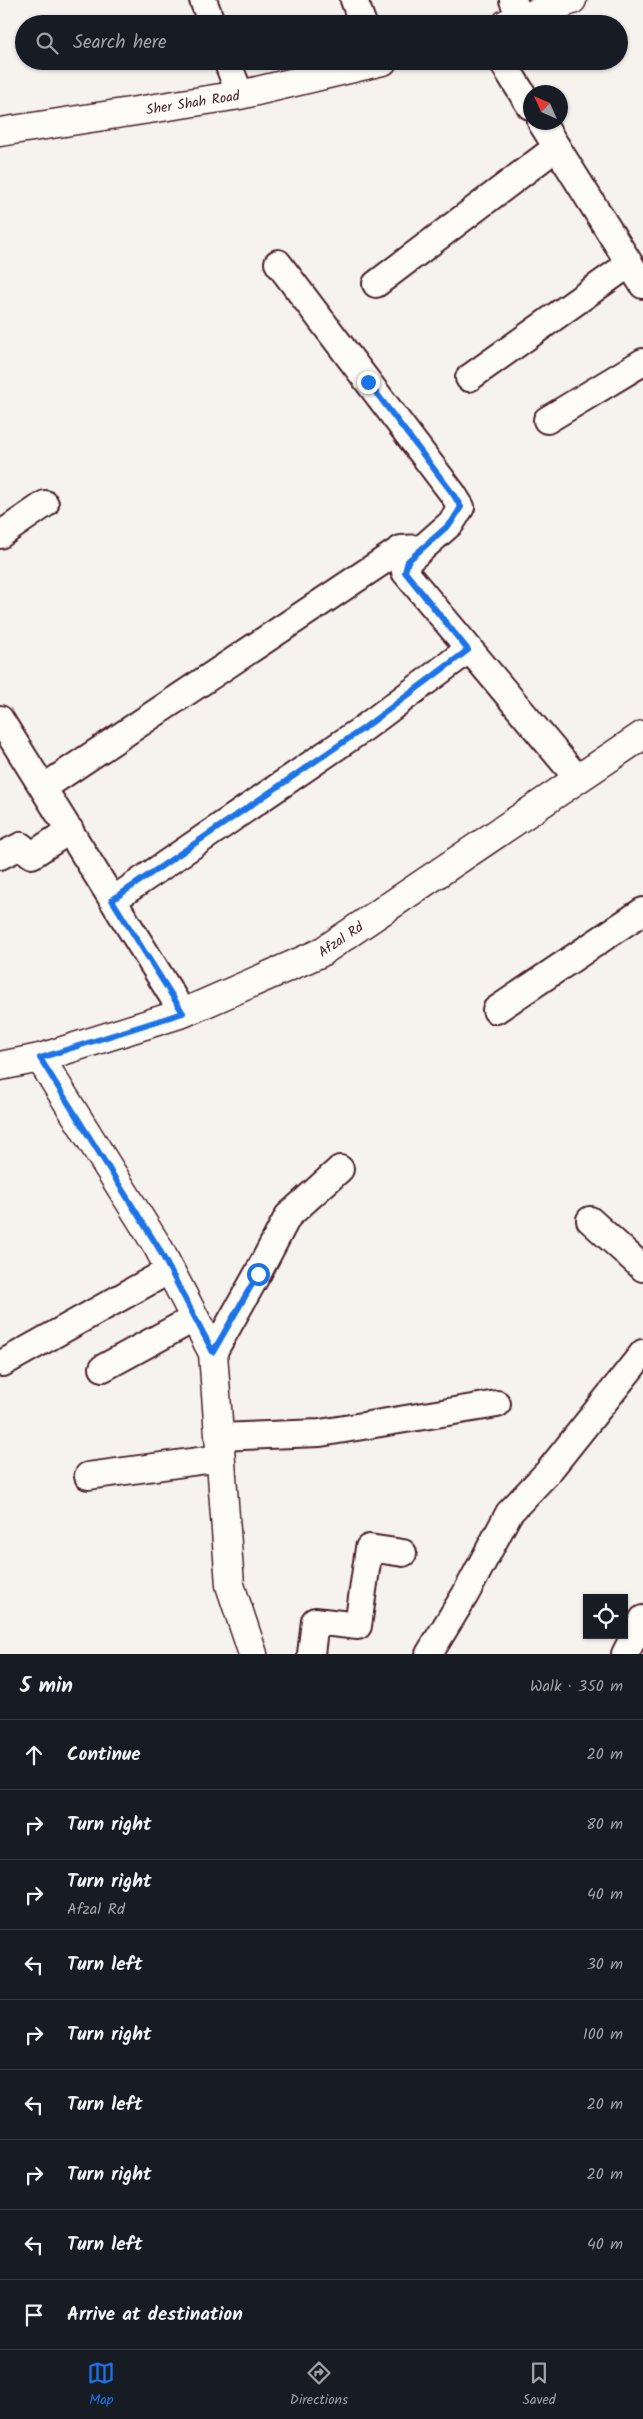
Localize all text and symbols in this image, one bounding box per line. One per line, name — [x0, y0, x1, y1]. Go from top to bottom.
search box — [15, 15, 628, 70]
text: Search here — [73, 28, 167, 58]
icon: search — [33, 29, 61, 57]
street label: Sher Shah Road — [145, 85, 242, 121]
north arrow — [523, 85, 568, 130]
route end — [357, 371, 380, 394]
street label: Afzal Rd — [314, 916, 369, 963]
route start — [247, 1263, 270, 1286]
map controls — [583, 1594, 628, 1639]
button: locate — [583, 1594, 628, 1639]
text: 5 min — [20, 1670, 73, 1703]
text: Walk · 350 m — [530, 1674, 623, 1699]
text: Continue — [67, 1740, 140, 1770]
icon: ahead — [20, 1741, 48, 1769]
text: 20 m — [587, 1742, 623, 1767]
text: Turn right — [67, 1810, 152, 1840]
icon: right — [20, 1811, 48, 1839]
text: 80 m — [586, 1812, 623, 1837]
text: Turn right — [67, 1867, 152, 1897]
icon: right — [20, 1881, 48, 1909]
text: 40 m — [587, 1882, 623, 1907]
text: Afzal Rd — [67, 1897, 125, 1922]
text: Turn left — [67, 1950, 142, 1980]
icon: left — [20, 1951, 48, 1979]
text: 30 m — [587, 1952, 623, 1977]
text: Turn right — [67, 2020, 152, 2050]
icon: right — [20, 2021, 48, 2049]
text: 100 m — [583, 2022, 623, 2047]
text: Turn left — [67, 2090, 142, 2120]
icon: left — [20, 2091, 48, 2119]
text: 20 m — [587, 2092, 623, 2117]
text: Turn right — [67, 2160, 152, 2190]
icon: right — [20, 2161, 48, 2189]
text: 20 m — [587, 2162, 623, 2187]
text: Turn left — [67, 2230, 142, 2260]
icon: left — [20, 2231, 48, 2259]
text: 40 m — [587, 2232, 623, 2257]
text: Arrive at destination — [67, 2300, 243, 2330]
icon: arrive — [20, 2301, 48, 2329]
tab: Map — [87, 2359, 115, 2411]
tab: Directions — [290, 2359, 348, 2411]
tab: Saved — [522, 2359, 556, 2411]

